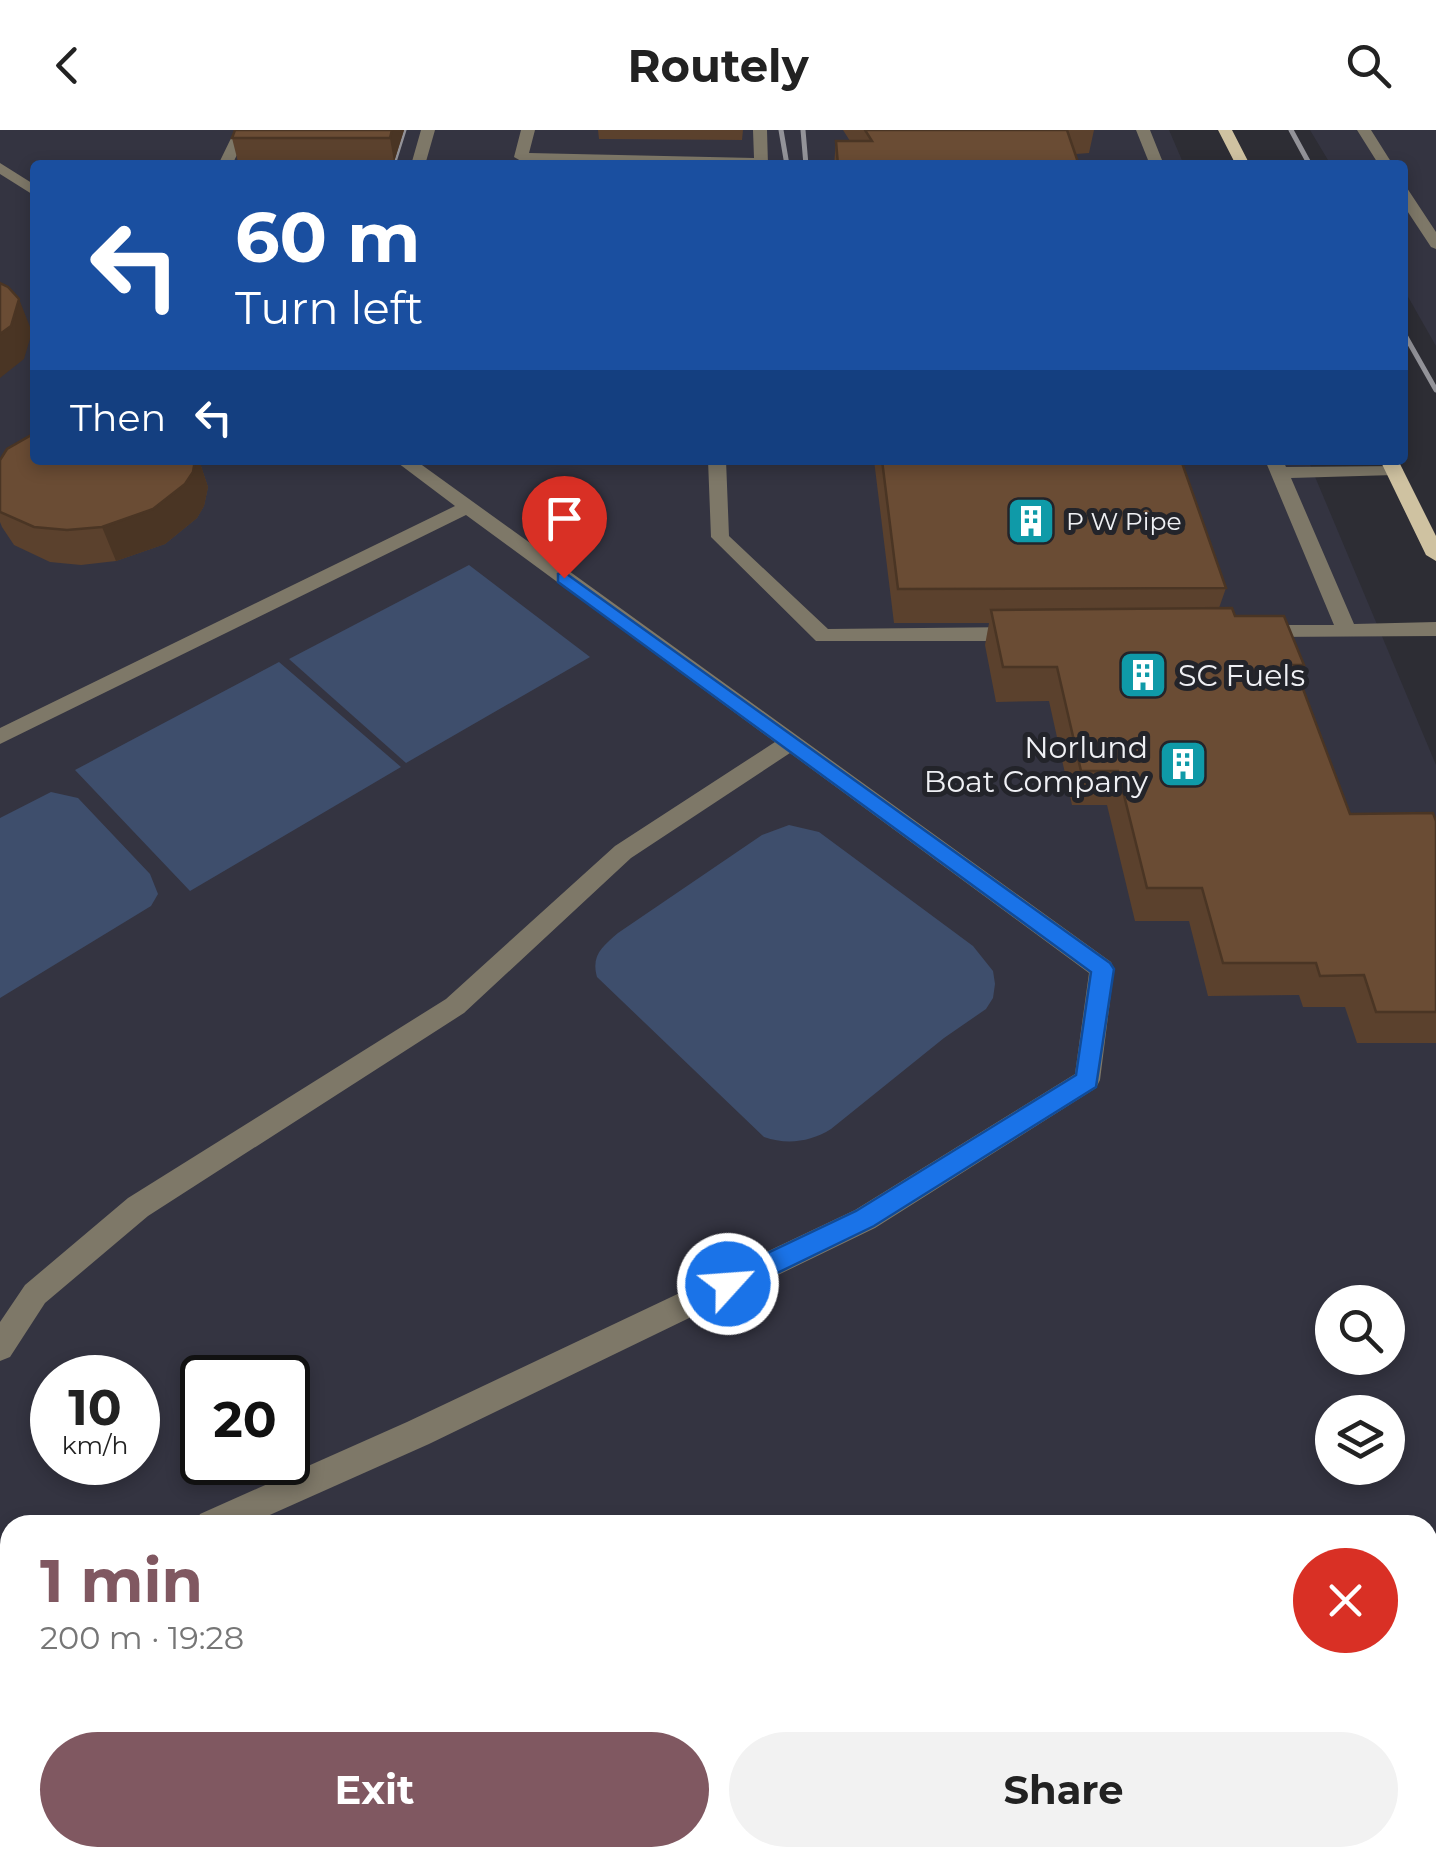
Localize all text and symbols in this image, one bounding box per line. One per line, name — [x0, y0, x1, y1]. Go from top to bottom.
icon: back — [40, 38, 95, 93]
text: Routely — [627, 38, 809, 93]
icon: search — [1341, 38, 1396, 93]
text: 60 m — [235, 194, 420, 280]
icon: left — [70, 200, 200, 330]
text: Turn left — [235, 280, 423, 335]
icon: left — [186, 390, 241, 445]
text: Then — [70, 394, 166, 441]
pin — [522, 476, 607, 579]
icon: arrive — [537, 491, 592, 546]
building icon: P W Pipe — [1005, 495, 1057, 547]
place label: P W Pipe — [1066, 506, 1182, 536]
building icon: SC Fuels — [1117, 649, 1169, 701]
place label: SC Fuels — [1178, 657, 1305, 694]
place label: Norlund Boat Company — [924, 729, 1149, 800]
building icon: Norlund Boat Company — [1157, 738, 1209, 790]
position arrow — [676, 1232, 780, 1336]
map controls — [1315, 1285, 1405, 1485]
button: search — [1315, 1285, 1405, 1375]
speed limit sign: 20 — [180, 1355, 310, 1485]
text: 10 — [68, 1377, 122, 1438]
button: layers — [1315, 1395, 1405, 1485]
text: km/h — [62, 1430, 128, 1460]
text: 1 min — [40, 1544, 203, 1617]
button: close — [1293, 1548, 1398, 1653]
text: 200 m · 19:28 — [40, 1618, 244, 1657]
button: Exit — [40, 1732, 709, 1847]
button: Share — [729, 1732, 1398, 1847]

